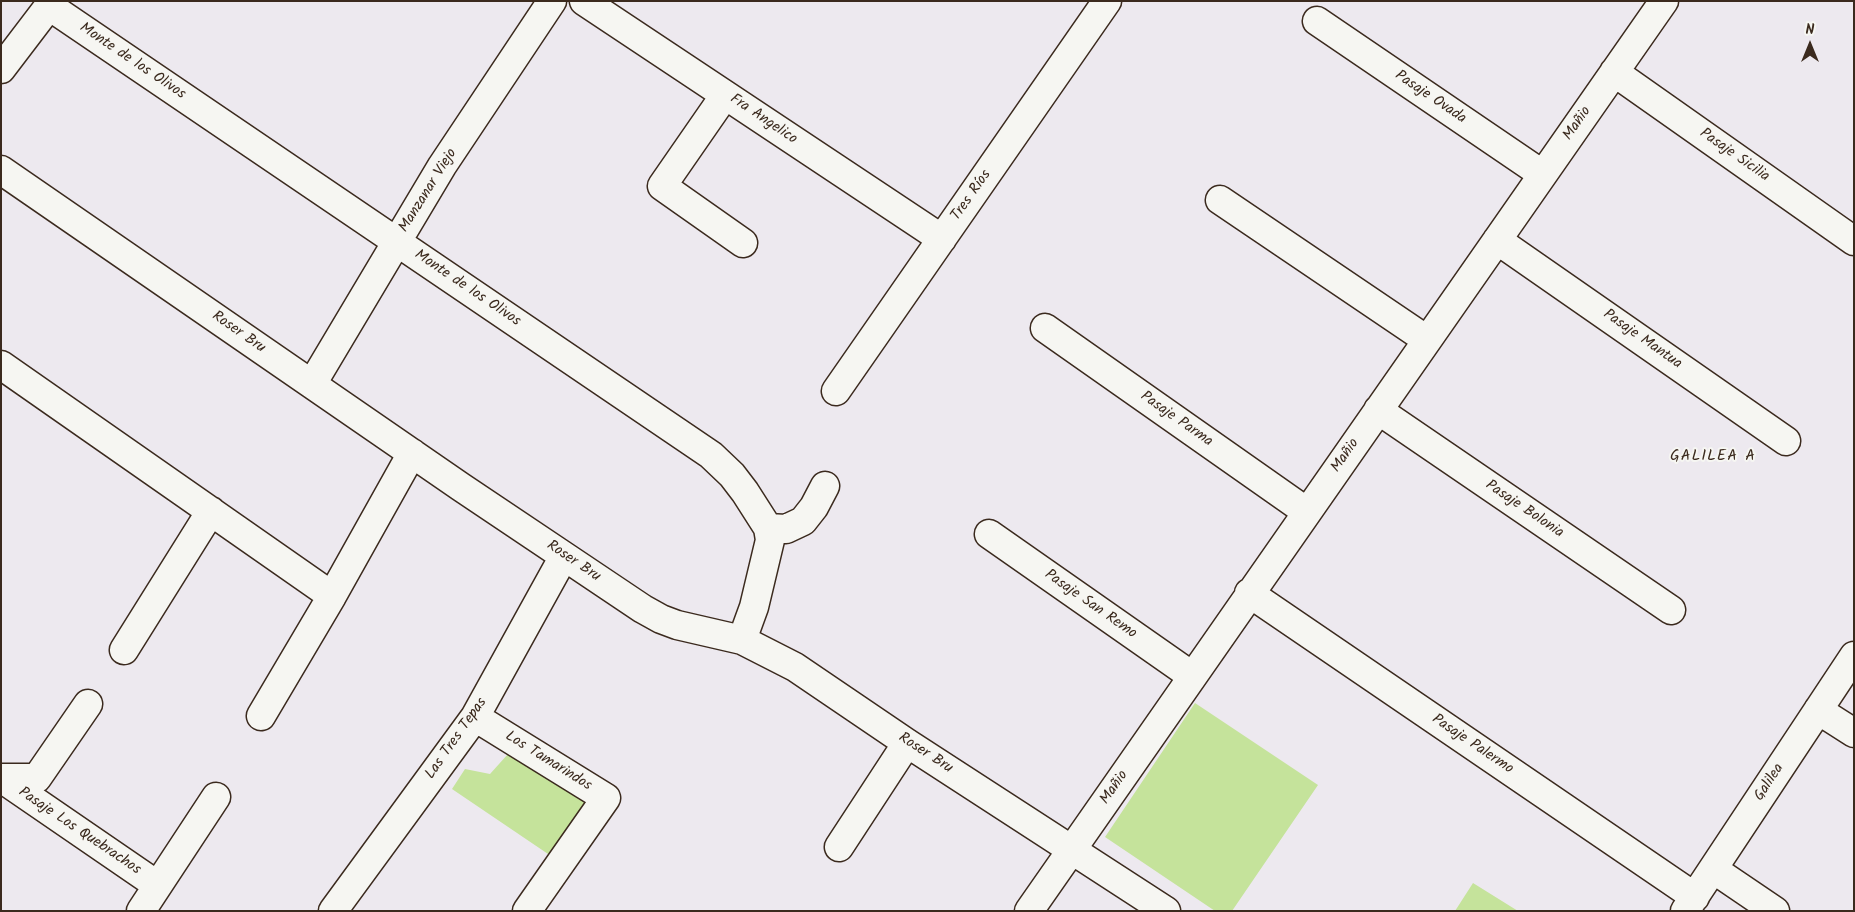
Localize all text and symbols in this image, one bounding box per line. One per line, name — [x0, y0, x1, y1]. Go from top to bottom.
text: N — [1806, 19, 1814, 41]
street label: Monte de los Olivos — [75, 20, 189, 104]
north arrow — [1785, 20, 1835, 70]
street label: Pasaje Ovada — [1391, 68, 1469, 128]
street label: Fra Angelico — [726, 91, 800, 149]
street label: Mañio — [1560, 104, 1596, 144]
street label: Pasaje Sicilia — [1696, 125, 1772, 187]
street label: Manzanar Viejo — [396, 146, 462, 236]
street label: Tres Ríos — [948, 167, 996, 225]
street label: Monte de los Olivos — [410, 247, 524, 331]
street label: Pasaje Mantua — [1599, 306, 1685, 374]
street label: Roser Bru — [208, 308, 268, 358]
street label: Pasaje Parma — [1136, 388, 1216, 452]
street label: Mañio — [1328, 436, 1364, 476]
district label: GALILEA A — [1669, 447, 1757, 467]
street label: Pasaje Bolonia — [1481, 477, 1567, 543]
street label: Roser Bru — [543, 537, 603, 587]
street label: Pasaje San Remo — [1040, 567, 1140, 643]
street label: Las Tres Tepas — [422, 695, 492, 783]
street label: Pasaje Palermo — [1428, 711, 1516, 779]
street label: Los Tamarindos — [501, 728, 595, 796]
street label: Roser Bru — [894, 730, 956, 778]
street label: Galilea — [1751, 761, 1789, 805]
street label: Mañio — [1097, 768, 1133, 808]
street label: Pasaje Los Quebrachos — [14, 784, 144, 880]

